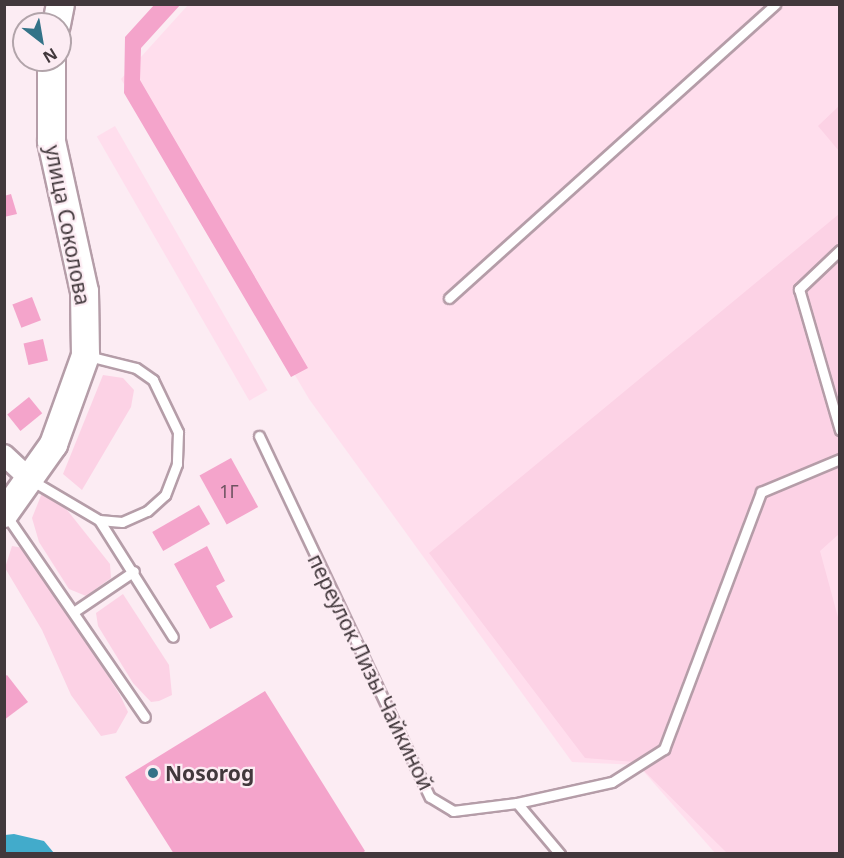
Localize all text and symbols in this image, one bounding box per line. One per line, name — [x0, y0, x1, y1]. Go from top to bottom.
north arrow — [12, 12, 72, 72]
text: N — [39, 43, 61, 68]
street label: улица Соколова — [40, 143, 96, 307]
house number: 1Г — [219, 480, 239, 502]
street label: переулок Лизы Чайкиной — [303, 550, 439, 794]
place label: Nosorog — [165, 760, 254, 786]
marker: Nosorog — [146, 766, 160, 780]

